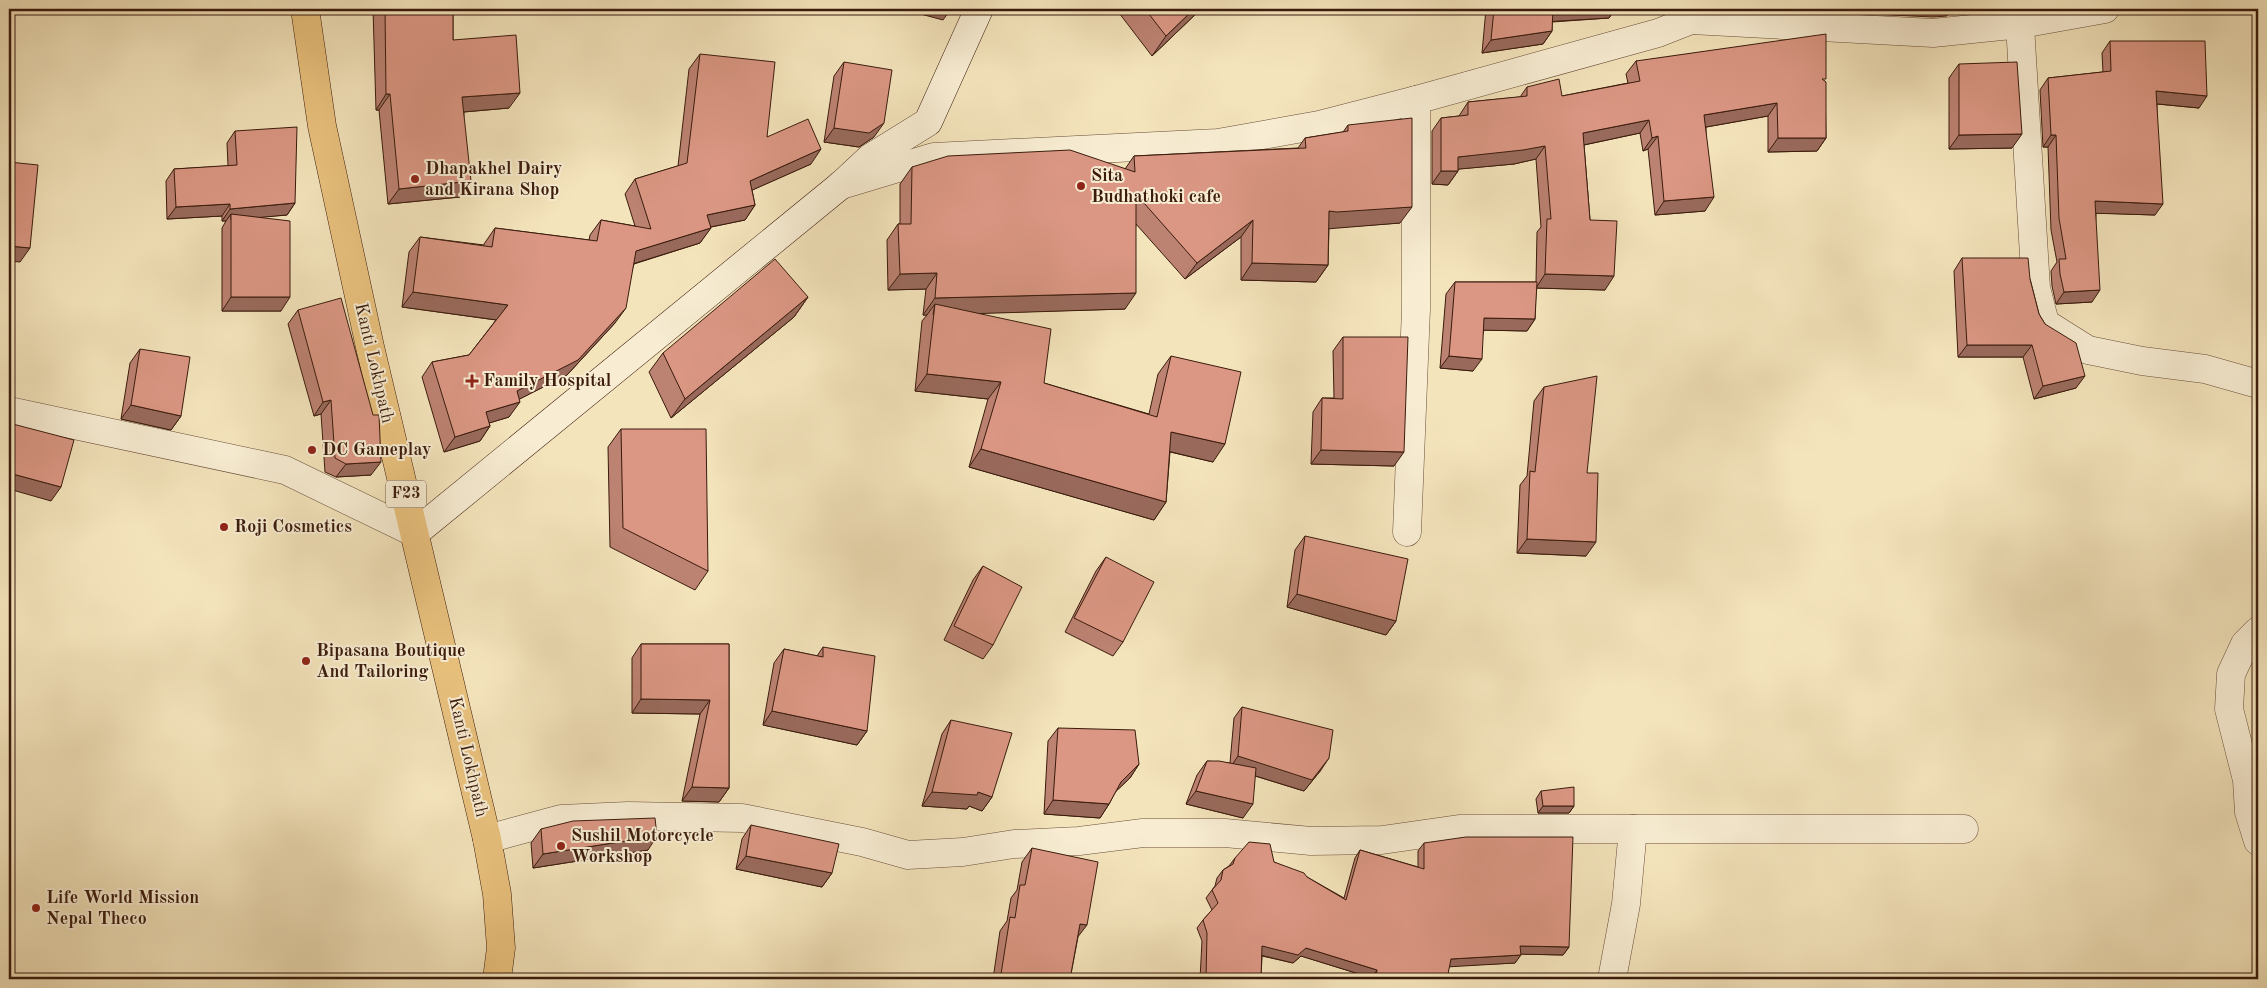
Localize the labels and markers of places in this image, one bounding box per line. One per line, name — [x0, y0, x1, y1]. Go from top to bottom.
place label: Dhapakhel Dairy and Kirana Shop — [425, 160, 562, 199]
place label: Sita Budhathoki cafe — [1091, 167, 1221, 206]
marker: Dhapakhel Dairy and Kirana Shop — [409, 173, 421, 185]
marker: Sita Budhathoki cafe — [1075, 180, 1087, 192]
place label: Family Hospital — [483, 372, 612, 390]
marker: Family Hospital — [465, 374, 479, 388]
place label: DC Gameplay — [322, 441, 431, 459]
marker: DC Gameplay — [306, 444, 318, 456]
place label: Roji Cosmetics — [234, 518, 352, 536]
marker: Roji Cosmetics — [218, 521, 230, 533]
place label: Bipasana Boutique And Tailoring — [316, 642, 466, 681]
marker: Bipasana Boutique And Tailoring — [300, 655, 312, 667]
place label: Sushil Motorcycle Workshop — [571, 827, 714, 866]
marker: Sushil Motorcycle Workshop — [555, 840, 567, 852]
place label: Life World Mission Nepal Theco — [46, 889, 199, 928]
marker: Life World Mission Nepal Theco — [30, 902, 42, 914]

